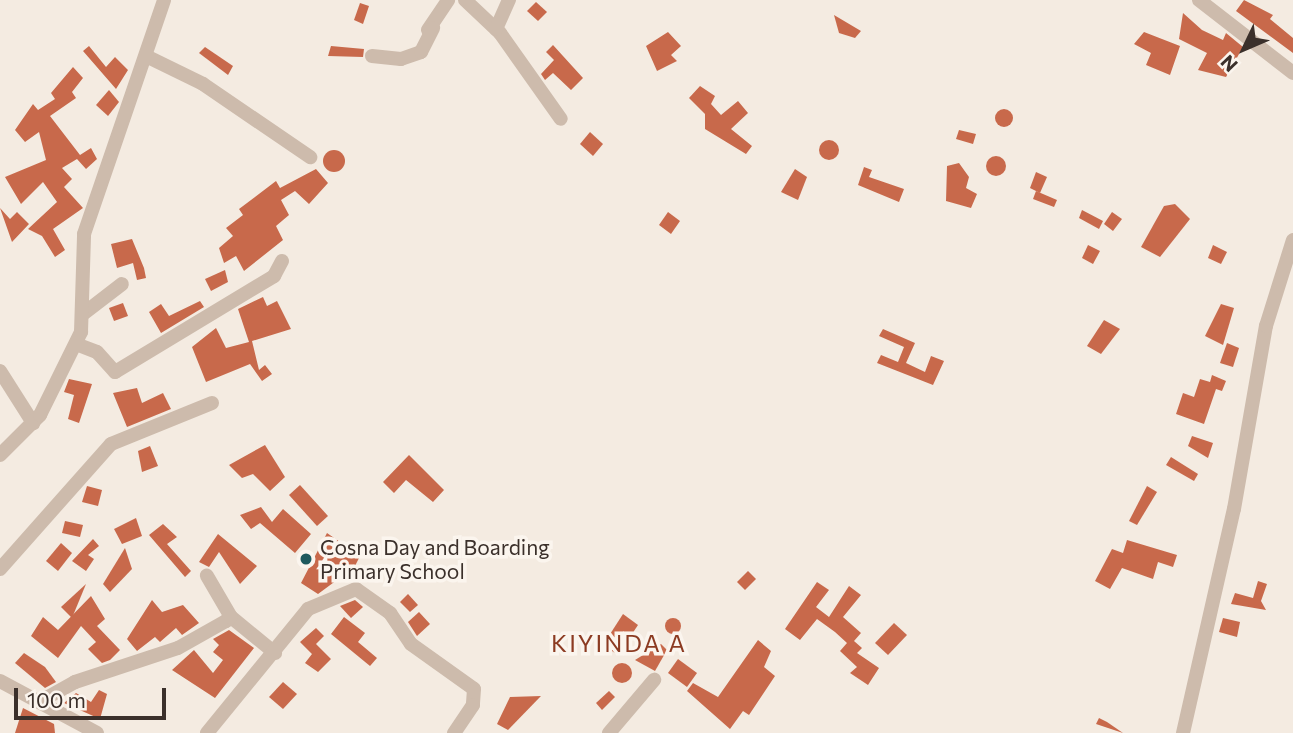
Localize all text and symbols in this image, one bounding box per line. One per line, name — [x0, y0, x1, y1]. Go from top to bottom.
north arrow — [1209, 14, 1279, 84]
text: N — [1215, 51, 1242, 77]
place label: Cosna Day and Boarding Primary School — [320, 534, 550, 584]
marker: Cosna Day and Boarding Primary School — [298, 551, 314, 567]
district label: KIYINDA A — [552, 629, 686, 657]
scale bar — [18, 674, 170, 718]
text: 100 m — [27, 687, 86, 712]

